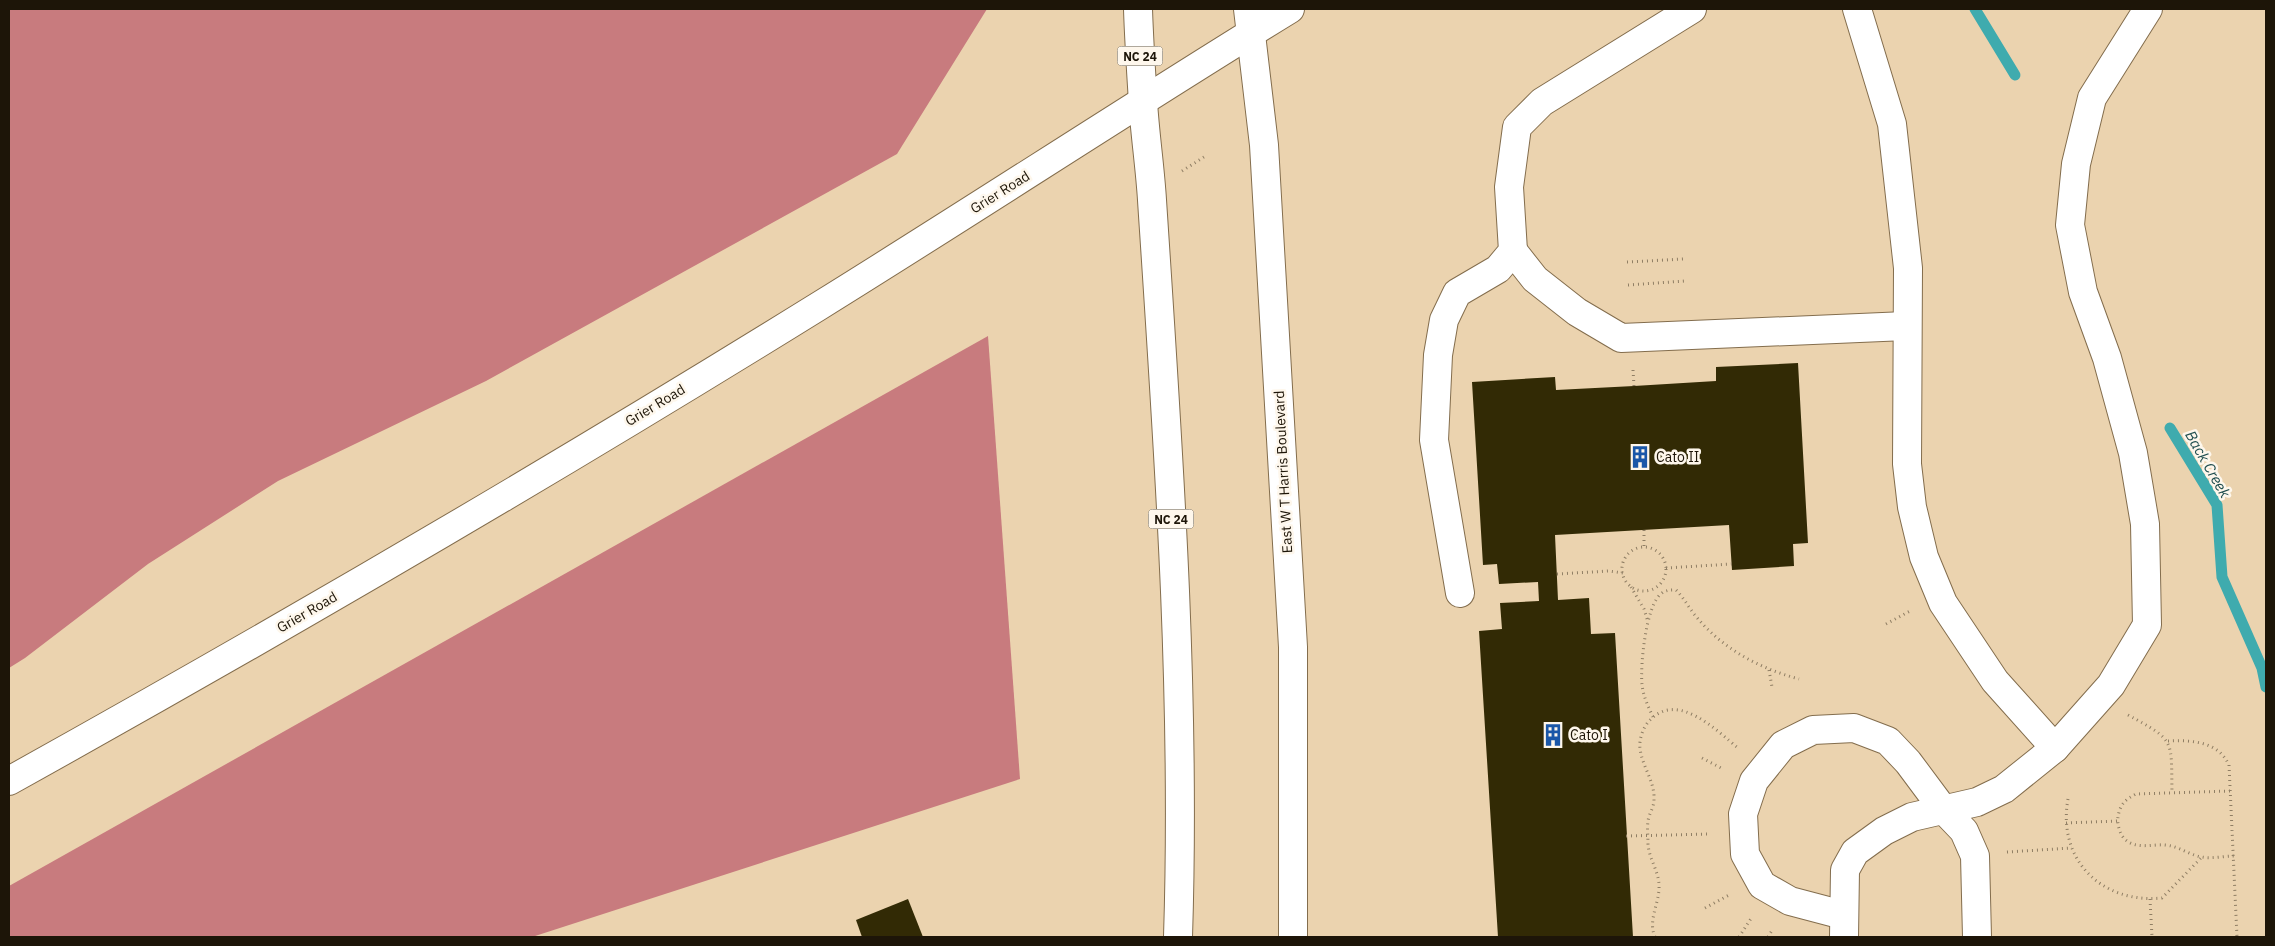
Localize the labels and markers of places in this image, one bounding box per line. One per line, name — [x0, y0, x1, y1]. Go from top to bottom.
building icon: Cato II — [1627, 444, 1653, 470]
place label: Cato II — [1656, 448, 1699, 466]
building icon: Cato I — [1540, 722, 1566, 748]
place label: Cato I — [1570, 726, 1608, 744]

